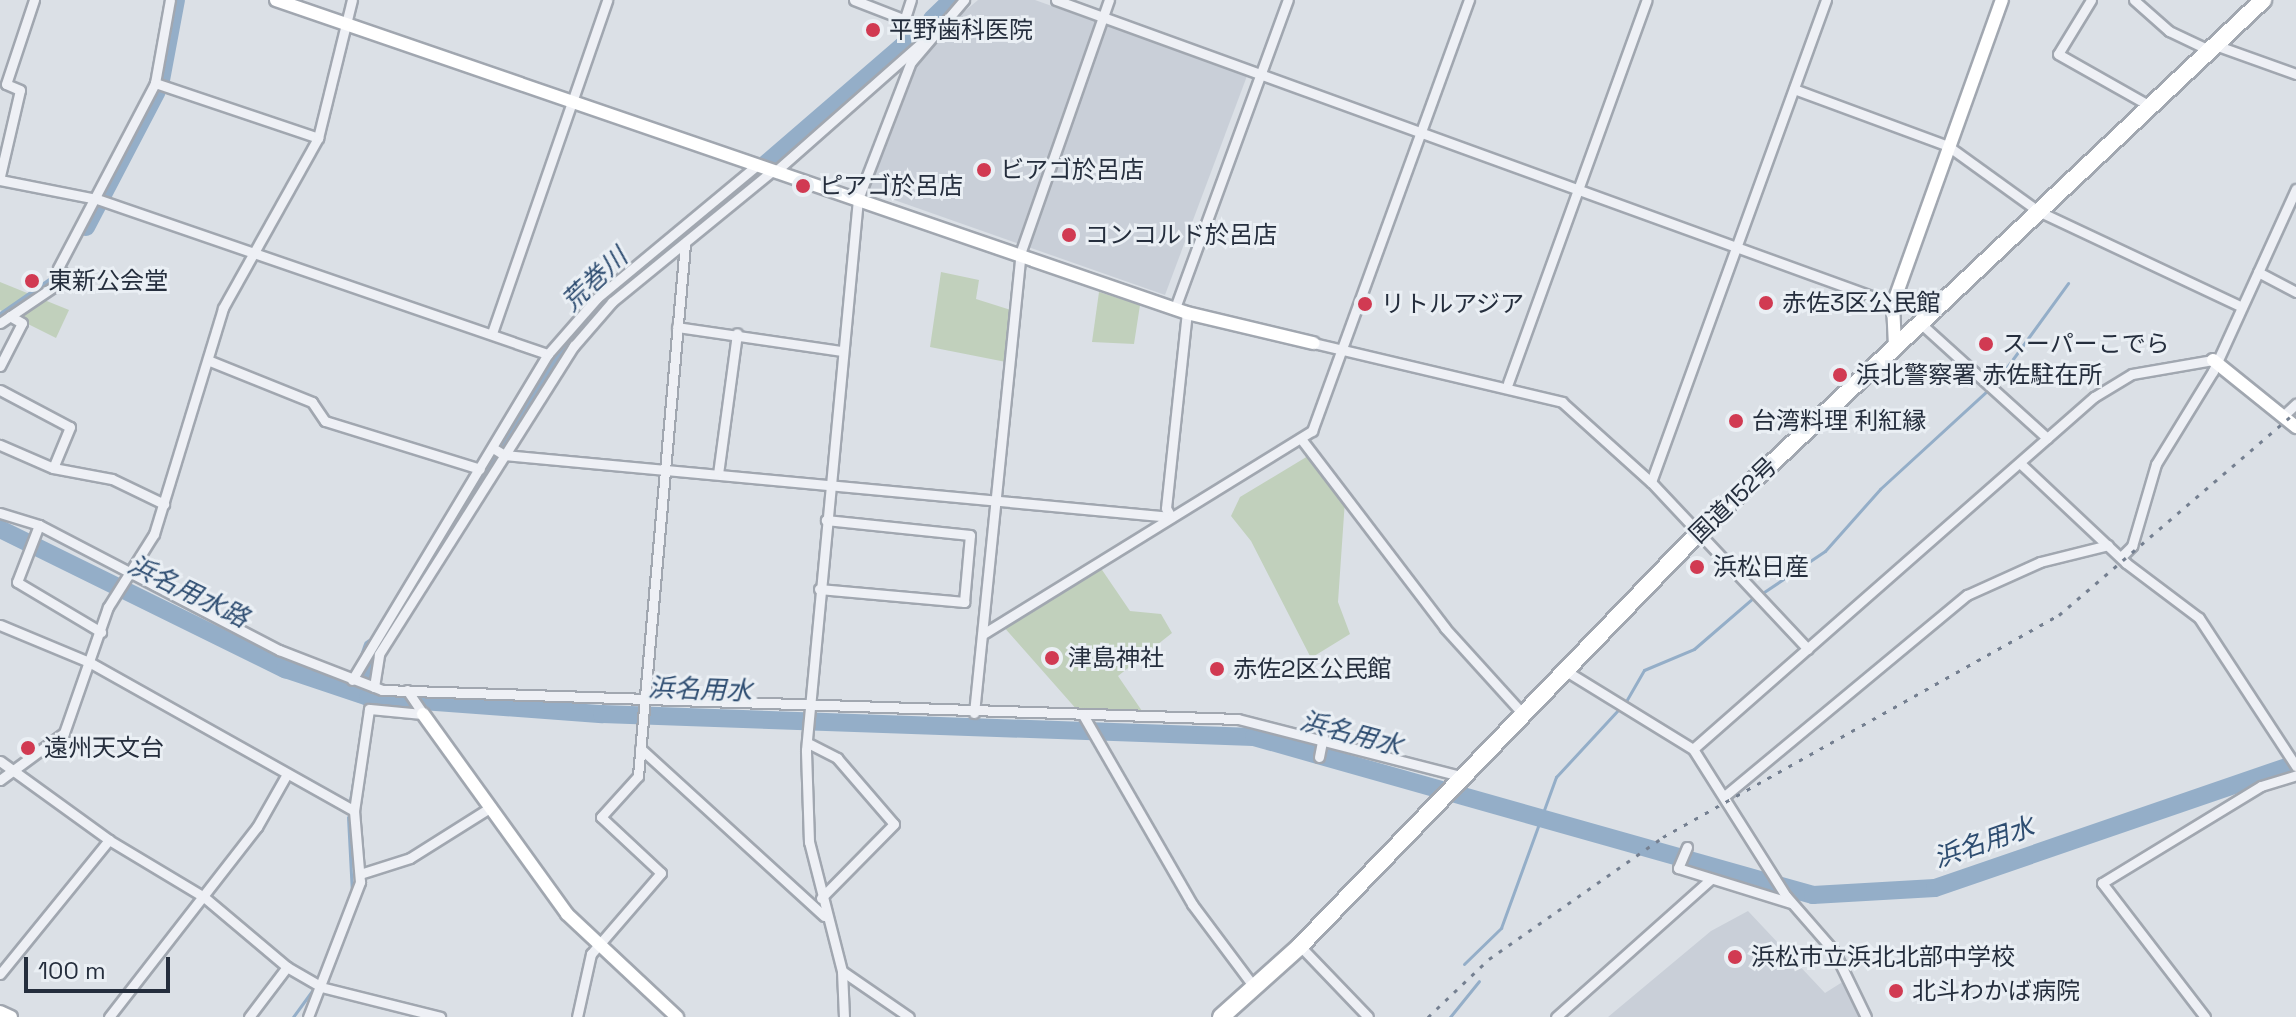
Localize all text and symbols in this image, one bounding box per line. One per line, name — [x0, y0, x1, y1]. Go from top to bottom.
place label: 平野歯科医院 — [889, 16, 1033, 44]
marker: 平野歯科医院 — [864, 21, 882, 39]
place label: ビアゴ於呂店 — [1000, 156, 1144, 184]
marker: ビアゴ於呂店 — [975, 161, 993, 179]
place label: ピアゴ於呂店 — [819, 172, 963, 200]
marker: ピアゴ於呂店 — [794, 177, 812, 195]
place label: コンコルド於呂店 — [1085, 221, 1277, 249]
marker: コンコルド於呂店 — [1060, 226, 1078, 244]
water label: 荒巻川 — [556, 242, 634, 318]
place label: 東新公会堂 — [48, 267, 168, 295]
marker: 東新公会堂 — [23, 272, 41, 290]
place label: 赤佐3区公民館 — [1782, 289, 1940, 317]
place label: リトルアジア — [1381, 290, 1525, 318]
marker: 赤佐3区公民館 — [1757, 294, 1775, 312]
marker: リトルアジア — [1356, 295, 1374, 313]
place label: スーパーこでら — [2002, 330, 2170, 358]
marker: スーパーこでら — [1977, 335, 1995, 353]
place label: 浜北警察署 赤佐駐在所 — [1856, 361, 2102, 389]
marker: 浜北警察署 赤佐駐在所 — [1831, 366, 1849, 384]
place label: 台湾料理 利紅縁 — [1752, 407, 1926, 435]
marker: 台湾料理 利紅縁 — [1727, 412, 1745, 430]
street label: 国道152号 — [1683, 451, 1783, 549]
water label: 浜名用水路 — [123, 549, 253, 635]
place label: 浜松日産 — [1713, 553, 1809, 581]
marker: 浜松日産 — [1688, 558, 1706, 576]
place label: 津島神社 — [1068, 644, 1164, 672]
marker: 津島神社 — [1043, 649, 1061, 667]
place label: 赤佐2区公民館 — [1233, 655, 1391, 683]
marker: 赤佐2区公民館 — [1208, 660, 1226, 678]
water label: 浜名用水 — [647, 673, 753, 707]
water label: 浜名用水 — [1297, 705, 1405, 763]
place label: 遠州天文台 — [44, 734, 164, 762]
marker: 遠州天文台 — [19, 739, 37, 757]
water label: 浜名用水 — [1930, 811, 2038, 875]
scale bar — [28, 941, 174, 991]
place label: 浜松市立浜北北部中学校 — [1751, 943, 2015, 971]
marker: 浜松市立浜北北部中学校 — [1726, 948, 1744, 966]
text: 100 m — [38, 955, 106, 986]
place label: 北斗わかば病院 — [1912, 977, 2080, 1005]
marker: 北斗わかば病院 — [1887, 982, 1905, 1000]

